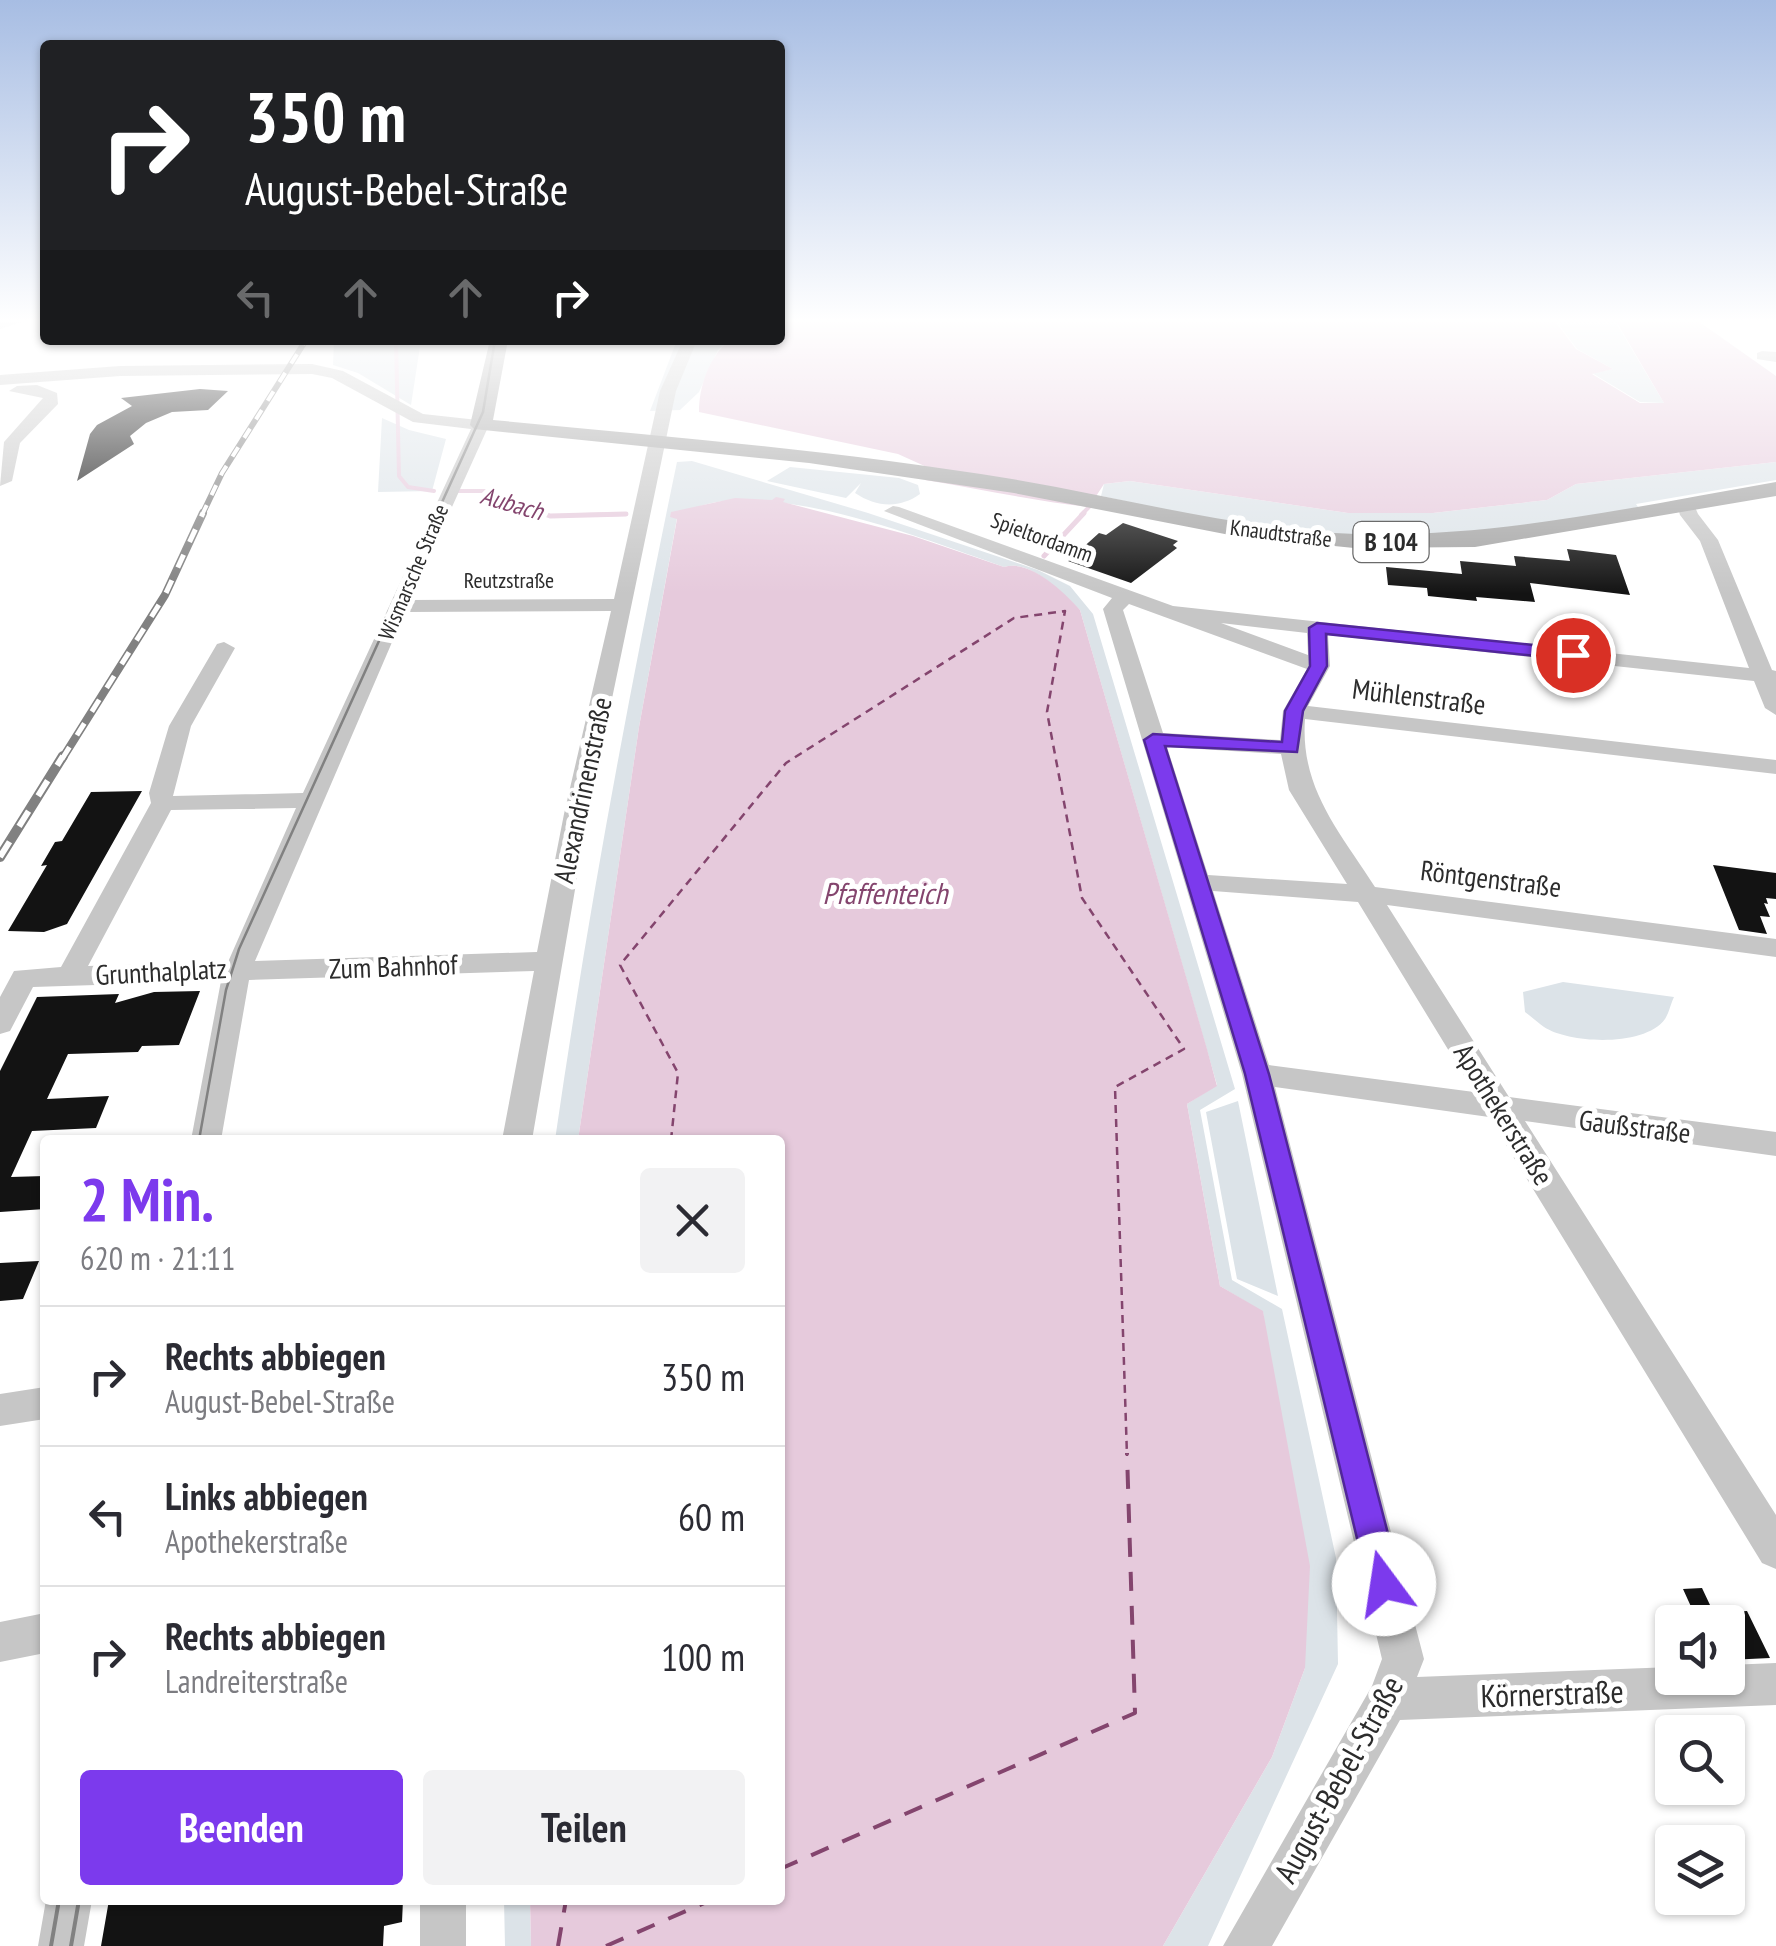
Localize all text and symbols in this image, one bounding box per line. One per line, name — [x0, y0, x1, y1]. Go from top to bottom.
text: 350 m — [245, 71, 406, 161]
icon: right — [80, 80, 210, 210]
text: August-Bebel-Straße — [245, 159, 568, 217]
icon: left — [228, 270, 283, 325]
icon: ahead — [333, 270, 388, 325]
icon: ahead — [438, 270, 493, 325]
icon: right — [543, 270, 598, 325]
water label: Aubach — [477, 479, 549, 528]
street label: Wismarsche Straße — [372, 500, 454, 644]
street label: Spieltordamm — [987, 506, 1097, 568]
street label: Knaudtstraße — [1229, 513, 1333, 553]
road number: B 104 — [1354, 522, 1428, 562]
street label: Reutzstraße — [464, 566, 554, 594]
pin — [1531, 613, 1616, 698]
icon: arrive — [1546, 628, 1601, 683]
street label: Mühlenstraße — [1350, 669, 1488, 723]
street label: Alexandrinenstraße — [544, 694, 620, 886]
street label: Röntgenstraße — [1419, 851, 1563, 905]
water label: Pfaffenteich — [823, 873, 949, 912]
street label: Zum Bahnhof — [328, 945, 460, 987]
street label: Grunthalplatz — [94, 949, 228, 993]
street label: Apothekerstraße — [1446, 1036, 1562, 1192]
street label: Gaußstraße — [1577, 1101, 1693, 1151]
text: 2 Min. — [80, 1160, 214, 1238]
button: close — [640, 1168, 745, 1273]
text: 620 m · 21:11 — [80, 1237, 235, 1279]
text: Rechts abbiegen — [165, 1331, 386, 1380]
icon: right — [80, 1349, 135, 1404]
text: 350 m — [661, 1352, 745, 1401]
text: August-Bebel-Straße — [165, 1380, 395, 1422]
text: Links abbiegen — [165, 1471, 368, 1520]
icon: left — [80, 1489, 135, 1544]
text: 60 m — [678, 1492, 745, 1541]
text: Apothekerstraße — [165, 1520, 348, 1562]
position arrow — [1332, 1532, 1436, 1636]
map controls — [1655, 1605, 1745, 1915]
button: sound — [1655, 1605, 1745, 1695]
text: Rechts abbiegen — [165, 1611, 386, 1660]
icon: right — [80, 1629, 135, 1684]
text: 100 m — [661, 1632, 745, 1681]
text: Landreiterstraße — [165, 1660, 348, 1702]
street label: August-Bebel-Straße — [1264, 1668, 1412, 1890]
street label: Körnerstraße — [1480, 1670, 1624, 1716]
button: search — [1655, 1715, 1745, 1805]
button: Beenden — [80, 1770, 403, 1885]
button: Teilen — [423, 1770, 745, 1885]
button: layers — [1655, 1825, 1745, 1915]

